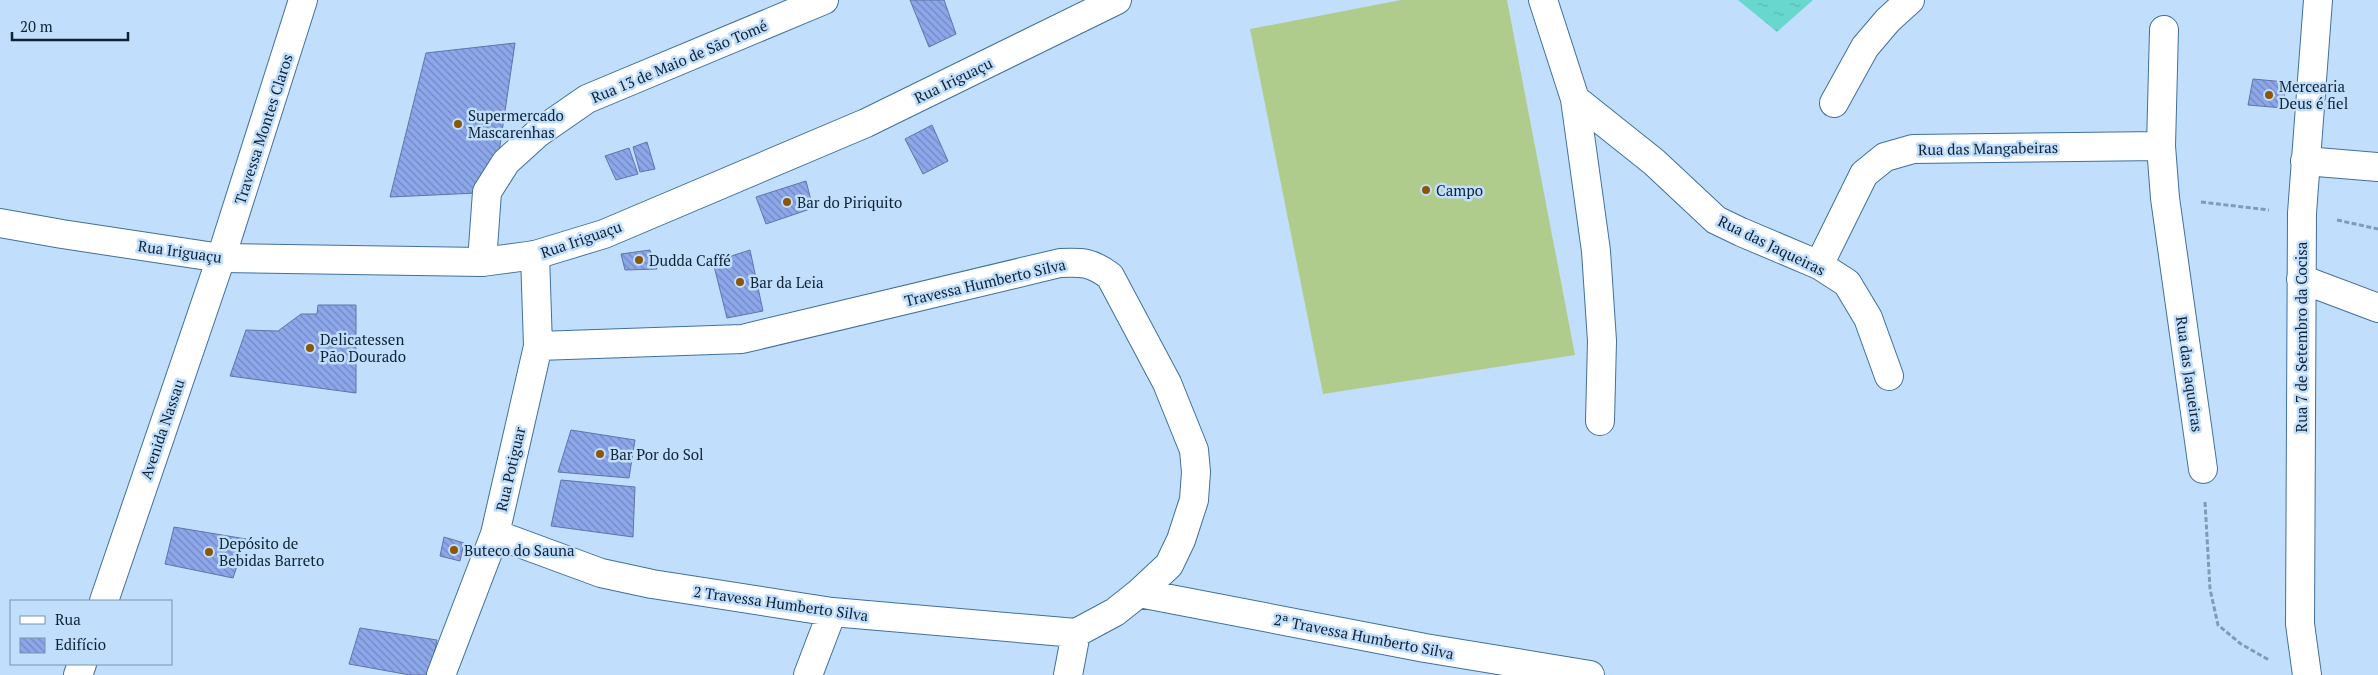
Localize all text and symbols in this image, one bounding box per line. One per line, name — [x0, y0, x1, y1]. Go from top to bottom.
scale bar — [12, 10, 129, 42]
street label: Rua 13 de Maio de São Tomé — [588, 15, 770, 107]
text: 20 m — [20, 16, 53, 36]
street label: Travessa Montes Claros — [229, 51, 297, 207]
street label: Rua Iriguaçu — [911, 52, 996, 108]
place label: Mercearia Deus é fiel — [2279, 76, 2348, 113]
marker: Mercearia Deus é fiel — [2263, 89, 2275, 101]
place label: Supermercado Mascarenhas — [468, 105, 564, 142]
marker: Supermercado Mascarenhas — [452, 118, 464, 130]
street label: Rua das Mangabeiras — [1918, 137, 2058, 159]
place label: Campo — [1436, 180, 1483, 200]
marker: Campo — [1420, 184, 1432, 196]
place label: Bar do Piriquito — [797, 192, 902, 212]
marker: Bar do Piriquito — [781, 196, 793, 208]
street label: Rua das Jaqueiras — [1715, 210, 1829, 280]
street label: Rua Iriguaçu — [538, 216, 625, 262]
street label: Rua Iriguaçu — [137, 235, 224, 267]
street label: Rua 7 de Setembro da Cocisa — [2291, 241, 2311, 432]
place label: Dudda Caffé — [649, 250, 731, 270]
marker: Dudda Caffé — [633, 254, 645, 266]
street label: Travessa Humberto Silva — [902, 254, 1068, 310]
place label: Bar da Leia — [750, 272, 824, 292]
marker: Bar da Leia — [734, 276, 746, 288]
street label: Rua das Jaqueiras — [2172, 315, 2208, 433]
place label: Delicatessen Pão Dourado — [320, 329, 406, 366]
marker: Delicatessen Pão Dourado — [304, 342, 316, 354]
street label: Avenida Nassau — [135, 376, 189, 482]
street label: Rua Potiguar — [491, 425, 529, 513]
place label: Bar Por do Sol — [610, 444, 704, 464]
marker: Bar Por do Sol — [594, 448, 606, 460]
place label: Depósito de Bebidas Barreto — [219, 533, 324, 570]
place label: Buteco do Sauna — [464, 540, 575, 560]
marker: Buteco do Sauna — [448, 544, 460, 556]
marker: Depósito de Bebidas Barreto — [203, 546, 215, 558]
street label: 2 Travessa Humberto Silva — [692, 581, 870, 625]
legend — [10, 600, 172, 665]
text: Rua — [55, 609, 81, 629]
street label: 2ª Travessa Humberto Silva — [1272, 609, 1456, 663]
text: Edifício — [55, 634, 106, 654]

